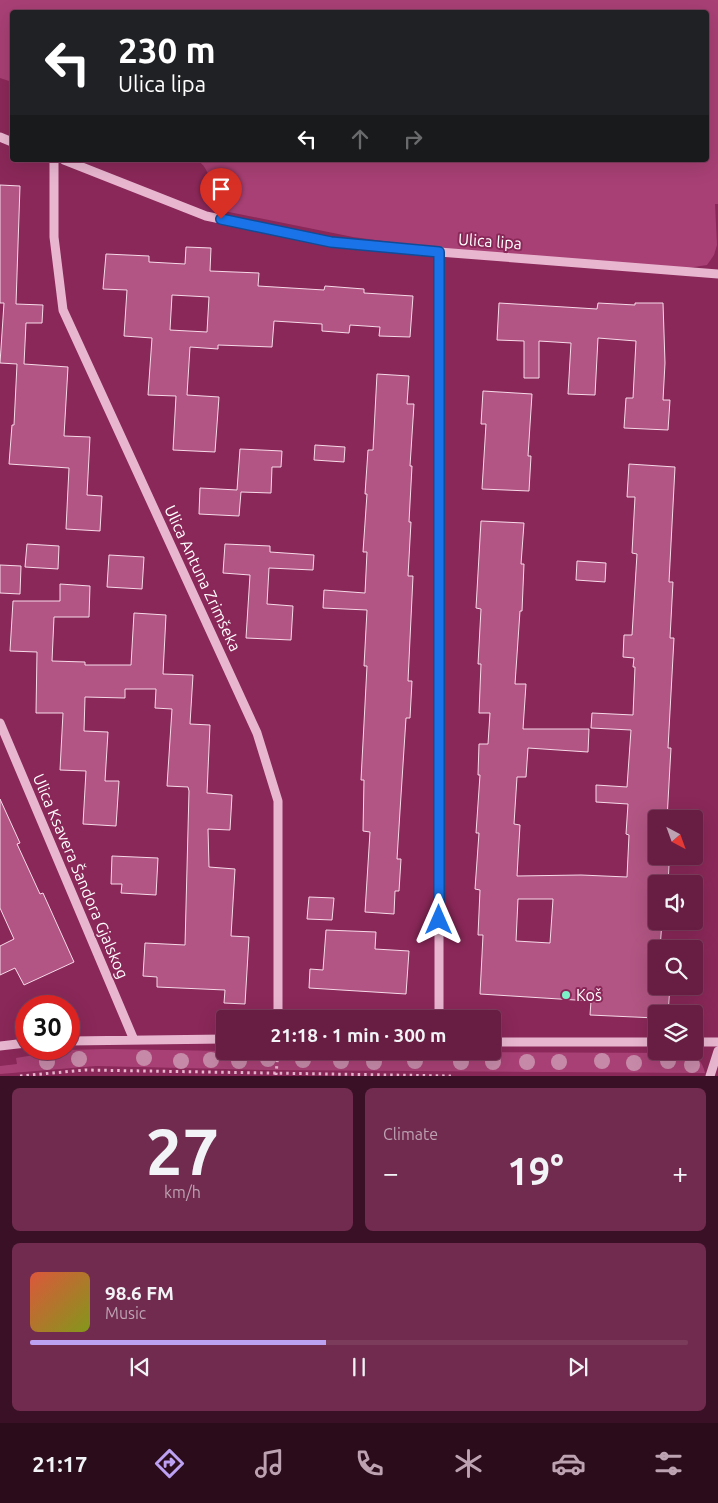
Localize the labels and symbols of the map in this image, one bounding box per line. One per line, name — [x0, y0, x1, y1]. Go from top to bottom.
pin — [200, 168, 242, 219]
street label: Ulica lipa — [457, 230, 523, 252]
street label: Ulica Antuna Zrimšeka — [161, 502, 245, 654]
street label: Ulica Ksavera Šandora Gjalskog — [30, 771, 133, 981]
north arrow — [648, 810, 702, 865]
position arrow — [412, 893, 464, 945]
place label: Koš — [576, 986, 602, 1004]
marker: Koš — [560, 989, 572, 1001]
speed limit sign: 30 — [15, 995, 80, 1060]

